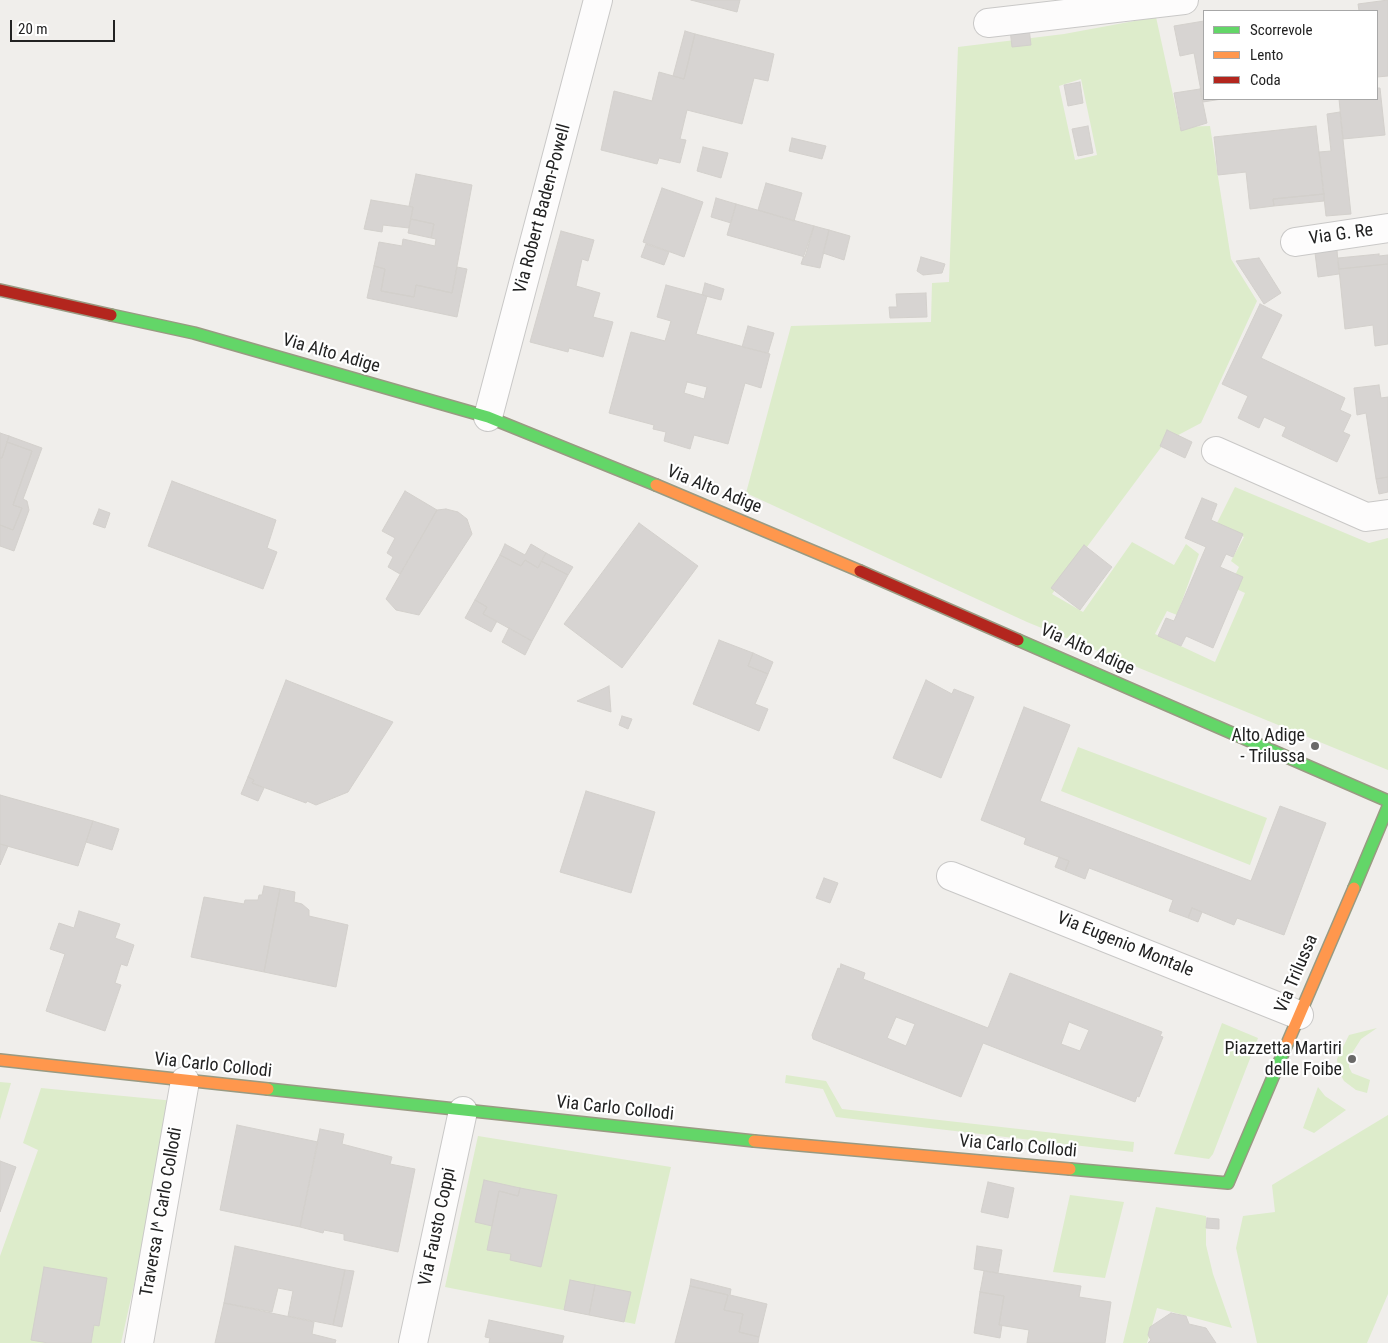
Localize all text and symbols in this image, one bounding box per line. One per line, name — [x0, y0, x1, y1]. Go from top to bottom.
scale bar — [12, 10, 118, 42]
legend — [1203, 10, 1378, 100]
text: 20 m — [18, 20, 48, 38]
text: Scorrevole — [1250, 21, 1312, 39]
text: Lento — [1250, 46, 1283, 64]
text: Coda — [1250, 71, 1281, 89]
street label: Via Robert Baden-Powell — [510, 122, 576, 296]
street label: Via G. Re — [1308, 220, 1374, 250]
street label: Via Alto Adige — [280, 330, 382, 378]
street label: Via Alto Adige — [663, 461, 765, 519]
street label: Via Alto Adige — [1037, 620, 1137, 680]
place label: Alto Adige - Trilussa — [1231, 725, 1305, 768]
marker: Alto Adige - Trilussa — [1309, 740, 1321, 752]
street label: Via Eugenio Montale — [1053, 908, 1197, 982]
street label: Via Trilussa — [1271, 932, 1323, 1016]
place label: Piazzetta Martiri delle Foibe — [1225, 1038, 1342, 1080]
street label: Via Carlo Collodi — [153, 1049, 273, 1083]
marker: Piazzetta Martiri delle Foibe — [1346, 1053, 1358, 1065]
street label: Via Carlo Collodi — [555, 1092, 675, 1126]
street label: Traversa I^ Carlo Collodi — [136, 1126, 188, 1298]
street label: Via Carlo Collodi — [958, 1131, 1078, 1163]
street label: Via Fausto Coppi — [415, 1166, 461, 1288]

